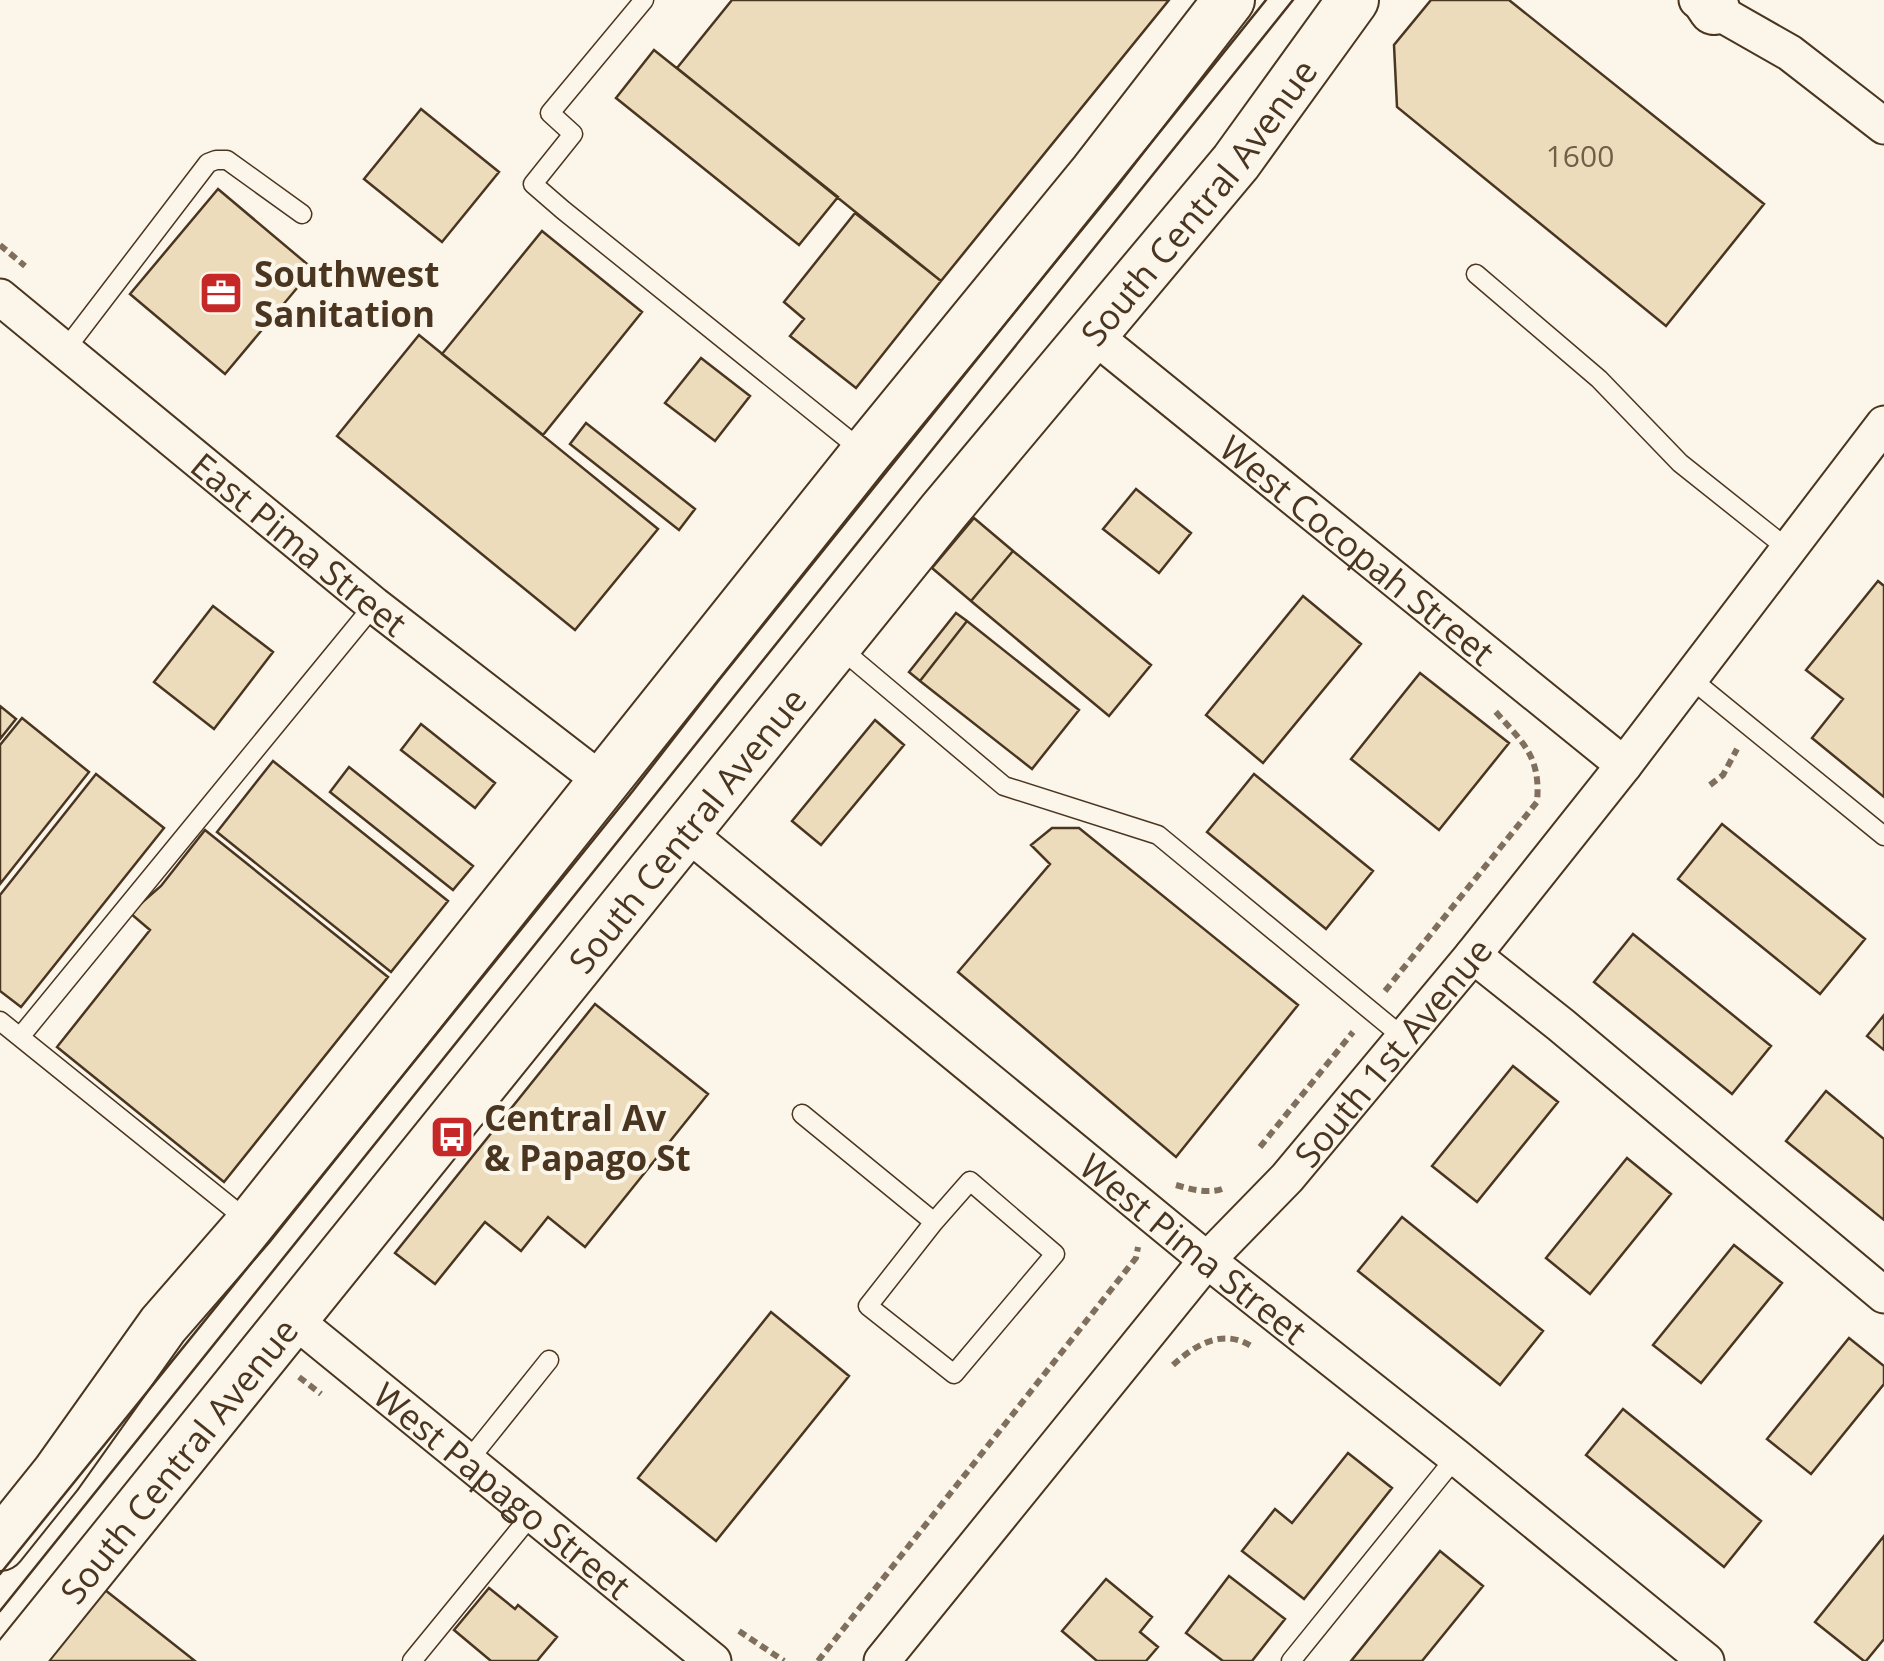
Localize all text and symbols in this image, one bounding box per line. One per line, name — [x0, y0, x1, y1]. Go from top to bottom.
street label: South Central Avenue — [1069, 49, 1327, 355]
house number: 1600 — [1546, 135, 1614, 176]
place label: Southwest Sanitation — [254, 250, 439, 337]
office icon: Southwest Sanitation — [198, 270, 244, 316]
street label: West Cocopah Street — [1211, 424, 1505, 675]
street label: East Pima Street — [182, 441, 417, 646]
street label: South Central Avenue — [557, 677, 816, 982]
street label: South 1st Avenue — [1283, 928, 1502, 1176]
place label: Central Av & Papago St — [484, 1094, 691, 1181]
bus stop icon: Central Av & Papago St — [429, 1114, 475, 1160]
street label: West Pima Street — [1071, 1142, 1317, 1354]
street label: South Central Avenue — [49, 1308, 307, 1613]
street label: West Papago Street — [365, 1371, 641, 1609]

